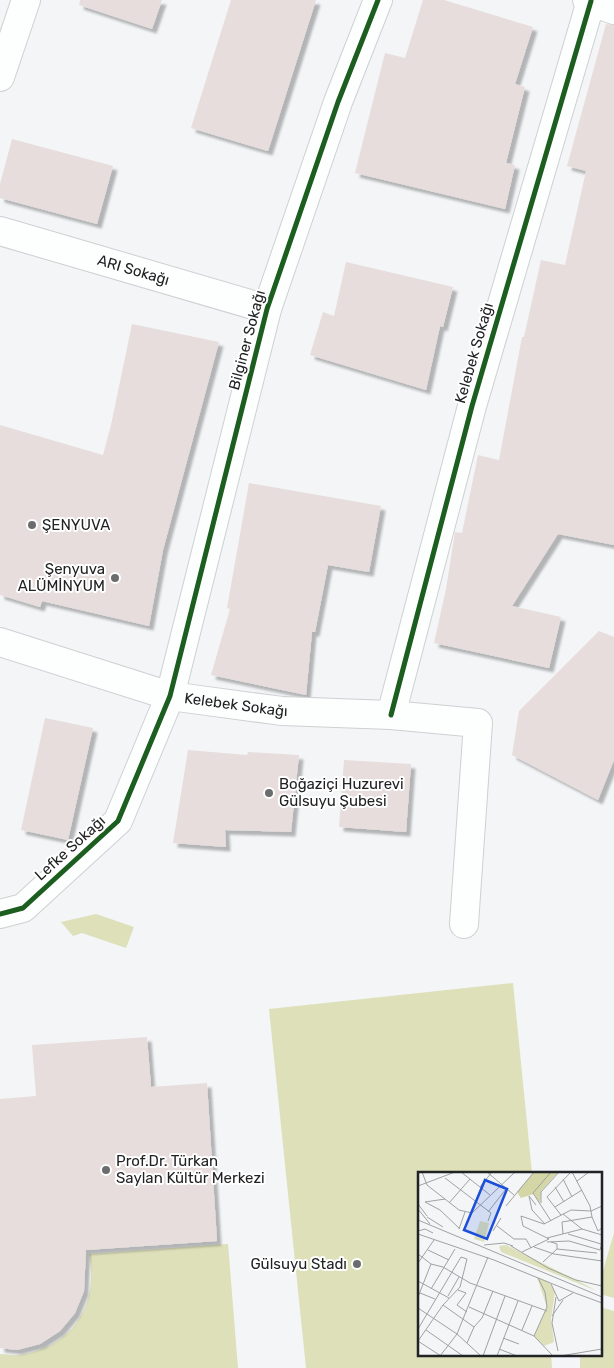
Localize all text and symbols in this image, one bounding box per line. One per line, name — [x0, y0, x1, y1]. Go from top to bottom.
street label: ARI Sokağı — [95, 251, 172, 289]
street label: Bilginer Sokağı — [225, 288, 269, 392]
street label: Kelebek Sokağı — [451, 301, 497, 405]
place label: ŞENYUVA — [42, 516, 110, 534]
marker: ŞENYUVA — [26, 519, 38, 531]
place label: Şenyuva ALÜMİNYUM — [18, 560, 105, 595]
marker: Şenyuva ALÜMİNYUM — [109, 572, 121, 584]
street label: Kelebek Sokağı — [183, 689, 288, 720]
place label: Boğaziçi Huzurevi Gülsuyu Şubesi — [279, 775, 404, 810]
marker: Boğaziçi Huzurevi Gülsuyu Şubesi — [263, 787, 275, 799]
street label: Lefke Sokağı — [31, 812, 109, 884]
place label: Prof.Dr. Türkan Saylan Kültür Merkezi — [116, 1152, 265, 1187]
marker: Prof.Dr. Türkan Saylan Kültür Merkezi — [100, 1164, 112, 1176]
inset map — [418, 1172, 602, 1356]
place label: Gülsuyu Stadı — [250, 1255, 347, 1273]
marker: Gülsuyu Stadı — [351, 1258, 363, 1270]

